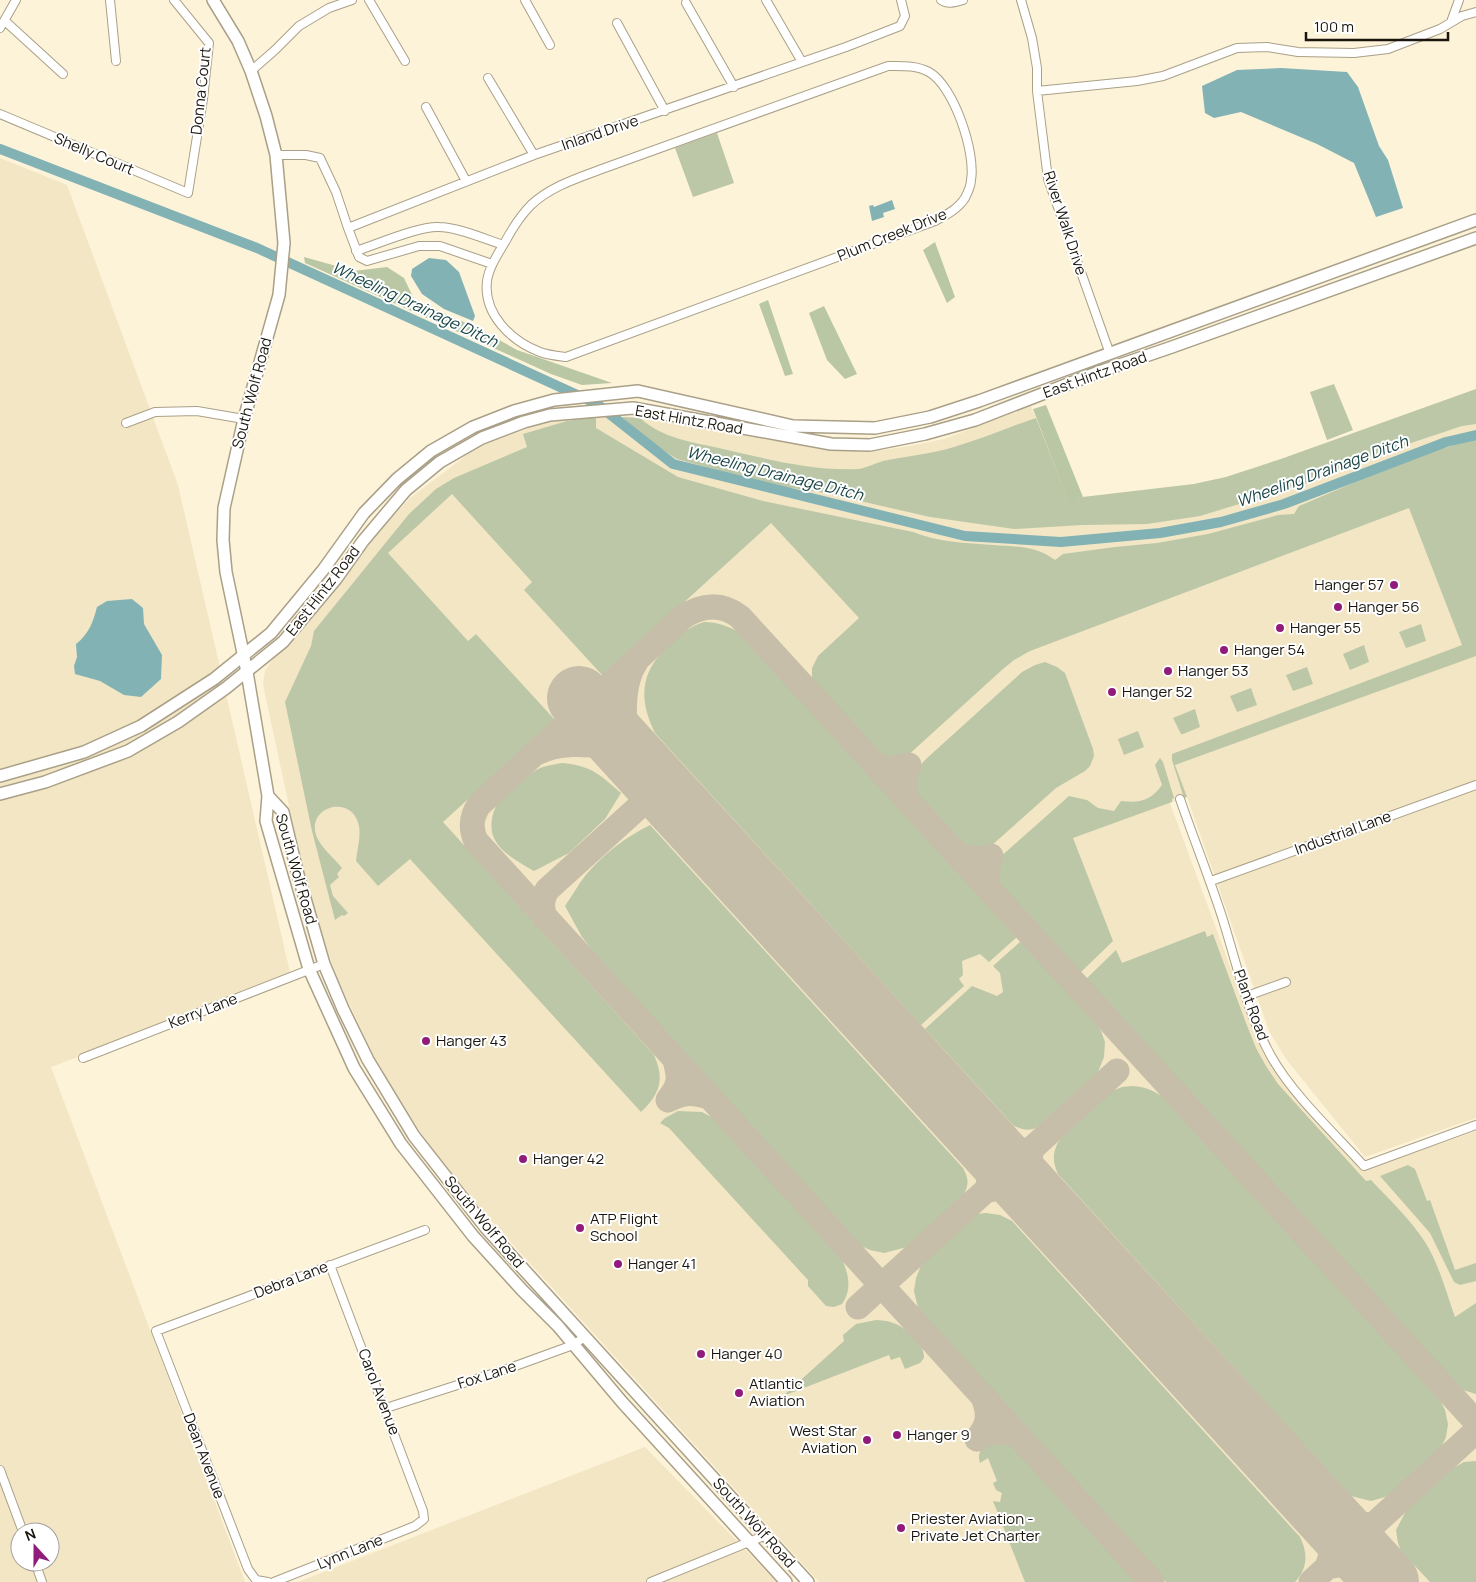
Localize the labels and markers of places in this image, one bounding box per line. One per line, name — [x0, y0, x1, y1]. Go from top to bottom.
place label: Hanger 57 — [1314, 574, 1384, 595]
marker: Hanger 57 — [1388, 579, 1400, 591]
place label: Hanger 56 — [1348, 596, 1420, 617]
marker: Hanger 56 — [1332, 601, 1344, 613]
place label: Hanger 55 — [1290, 617, 1361, 638]
marker: Hanger 55 — [1274, 622, 1286, 634]
place label: Hanger 54 — [1234, 639, 1305, 660]
marker: Hanger 54 — [1218, 644, 1230, 656]
place label: Hanger 53 — [1178, 660, 1249, 681]
marker: Hanger 53 — [1162, 665, 1174, 677]
place label: Hanger 52 — [1122, 681, 1192, 702]
marker: Hanger 52 — [1106, 686, 1118, 698]
place label: Hanger 43 — [436, 1030, 507, 1051]
marker: Hanger 43 — [420, 1035, 432, 1047]
place label: Hanger 42 — [533, 1148, 604, 1169]
marker: Hanger 42 — [517, 1153, 529, 1165]
place label: ATP Flight School — [590, 1208, 658, 1246]
marker: ATP Flight School — [574, 1222, 586, 1234]
place label: Hanger 41 — [628, 1253, 696, 1274]
marker: Hanger 41 — [612, 1258, 624, 1270]
place label: Hanger 40 — [711, 1343, 783, 1364]
marker: Hanger 40 — [695, 1348, 707, 1360]
place label: Atlantic Aviation — [749, 1373, 805, 1411]
marker: Atlantic Aviation — [733, 1387, 745, 1399]
place label: West Star Aviation — [789, 1420, 858, 1458]
place label: Hanger 9 — [907, 1424, 970, 1445]
marker: Hanger 9 — [891, 1429, 903, 1441]
marker: West Star Aviation — [861, 1434, 873, 1446]
place label: Priester Aviation - Private Jet Charter — [911, 1508, 1041, 1546]
marker: Priester Aviation - Private Jet Charter — [895, 1522, 907, 1534]

